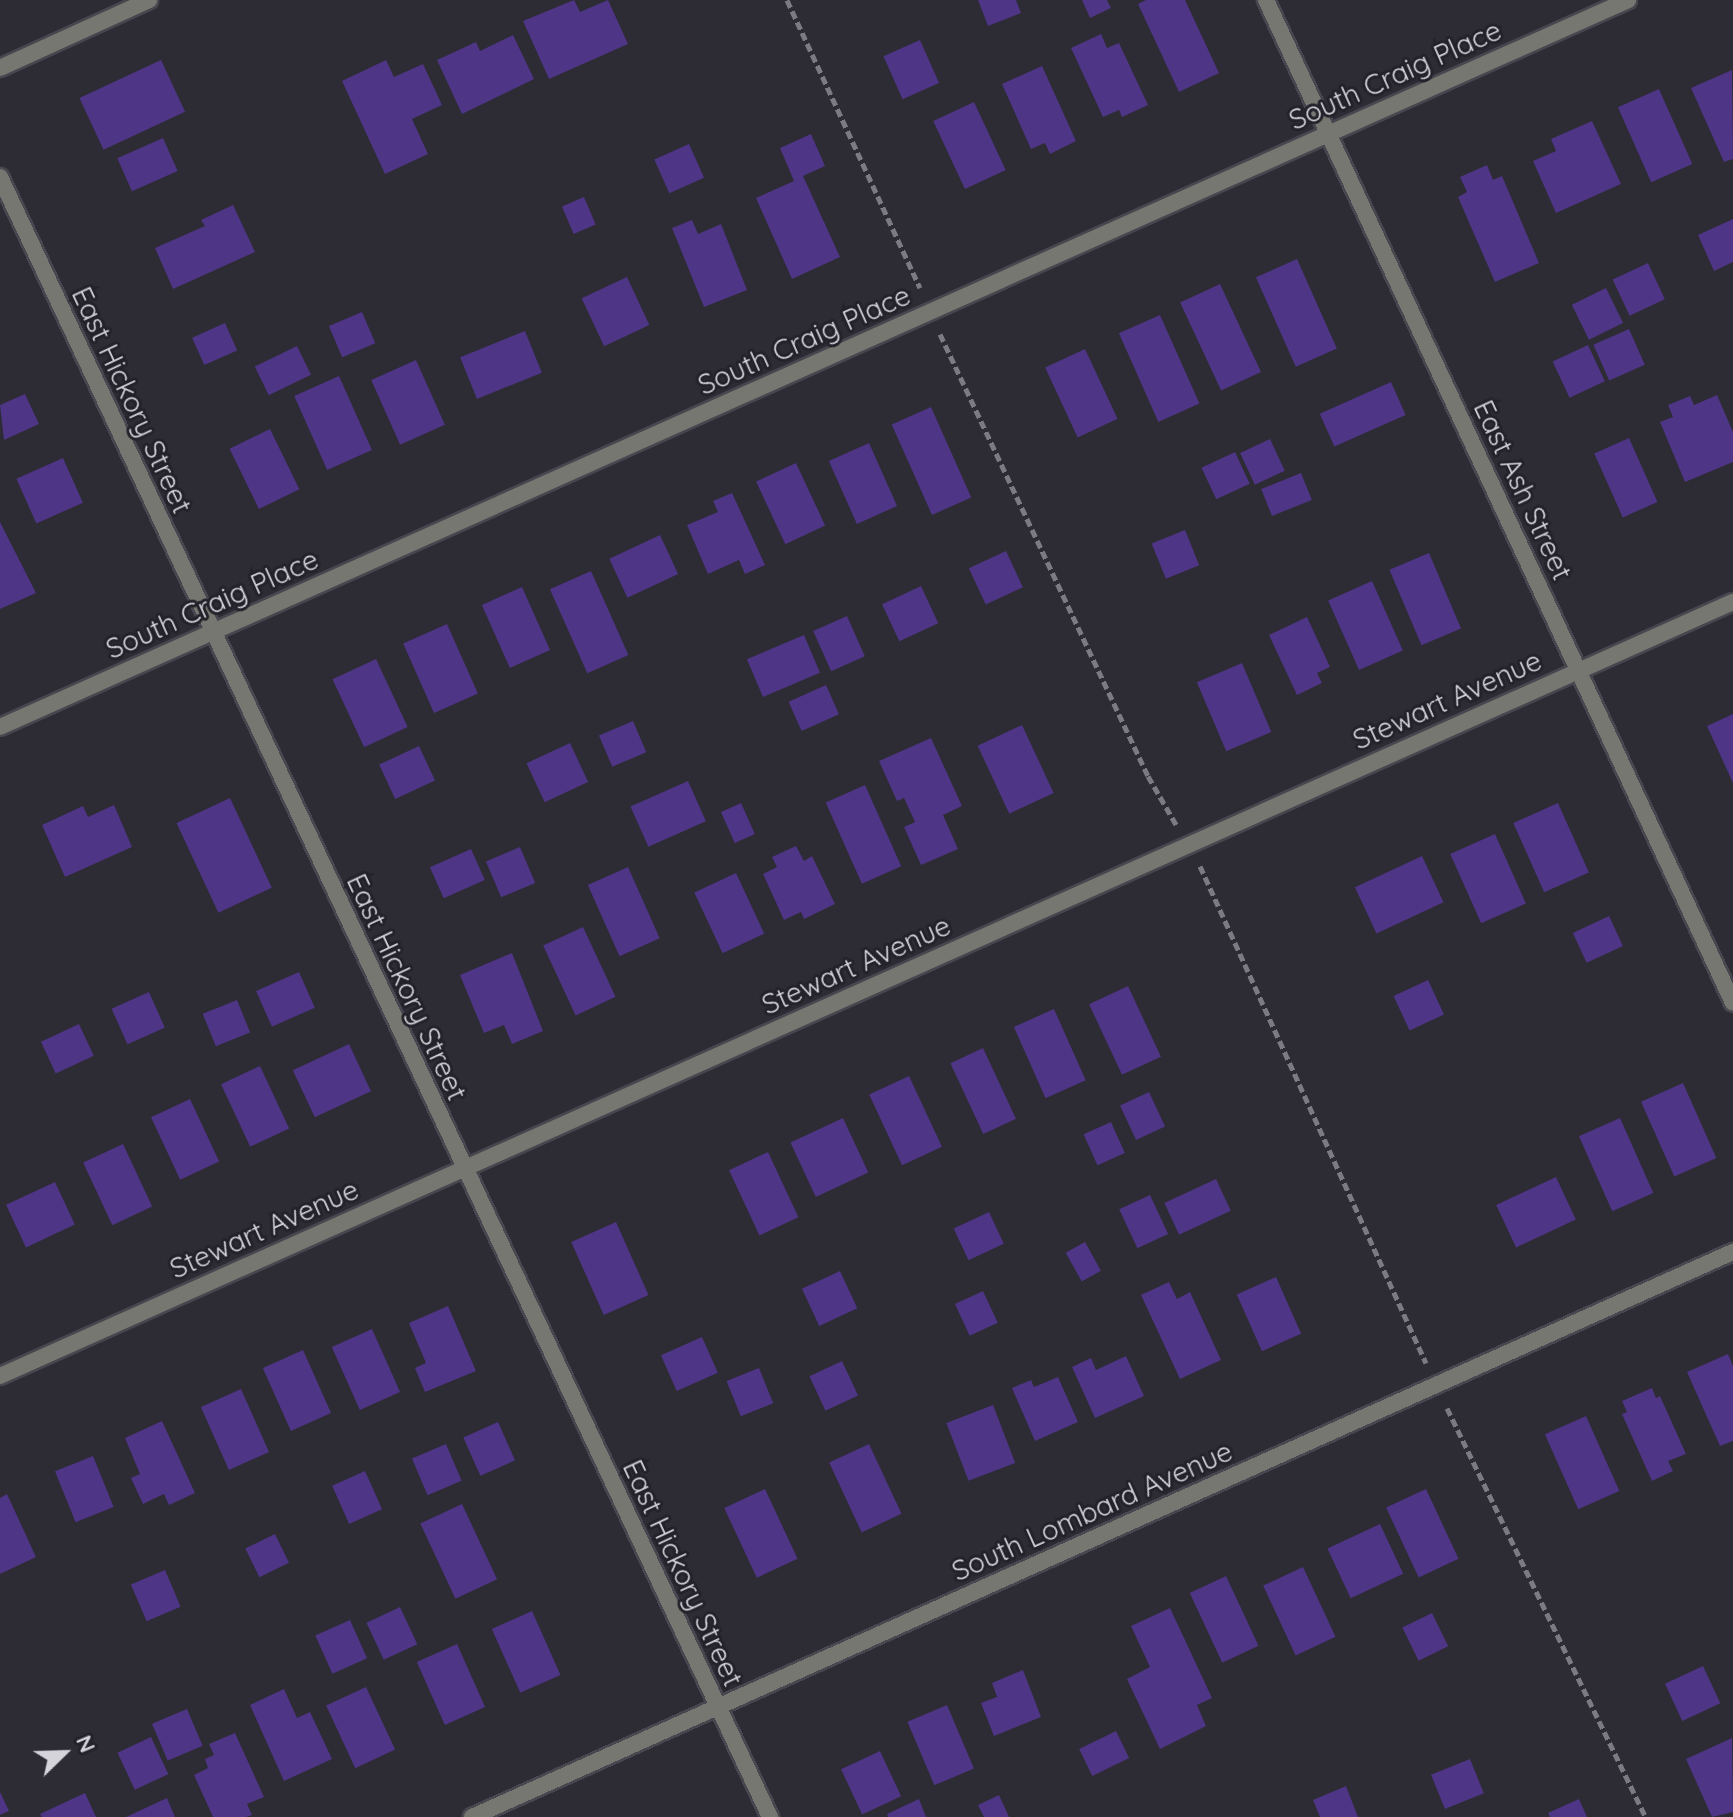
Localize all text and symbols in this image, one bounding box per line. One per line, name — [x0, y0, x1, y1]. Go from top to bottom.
street label: South Craig Place — [1284, 13, 1506, 137]
street label: South Craig Place — [693, 278, 915, 402]
street label: East Hickory Street — [65, 281, 199, 519]
street label: East Ash Street — [1467, 395, 1579, 585]
street label: South Craig Place — [101, 542, 323, 666]
street label: Stewart Avenue — [1348, 643, 1546, 757]
street label: East Hickory Street — [340, 868, 474, 1106]
street label: Stewart Avenue — [757, 908, 955, 1022]
street label: Stewart Avenue — [165, 1172, 363, 1286]
street label: South Lombard Avenue — [947, 1434, 1237, 1588]
street label: East Hickory Street — [616, 1454, 750, 1692]
north arrow — [24, 1713, 104, 1793]
text: N — [70, 1731, 102, 1757]

